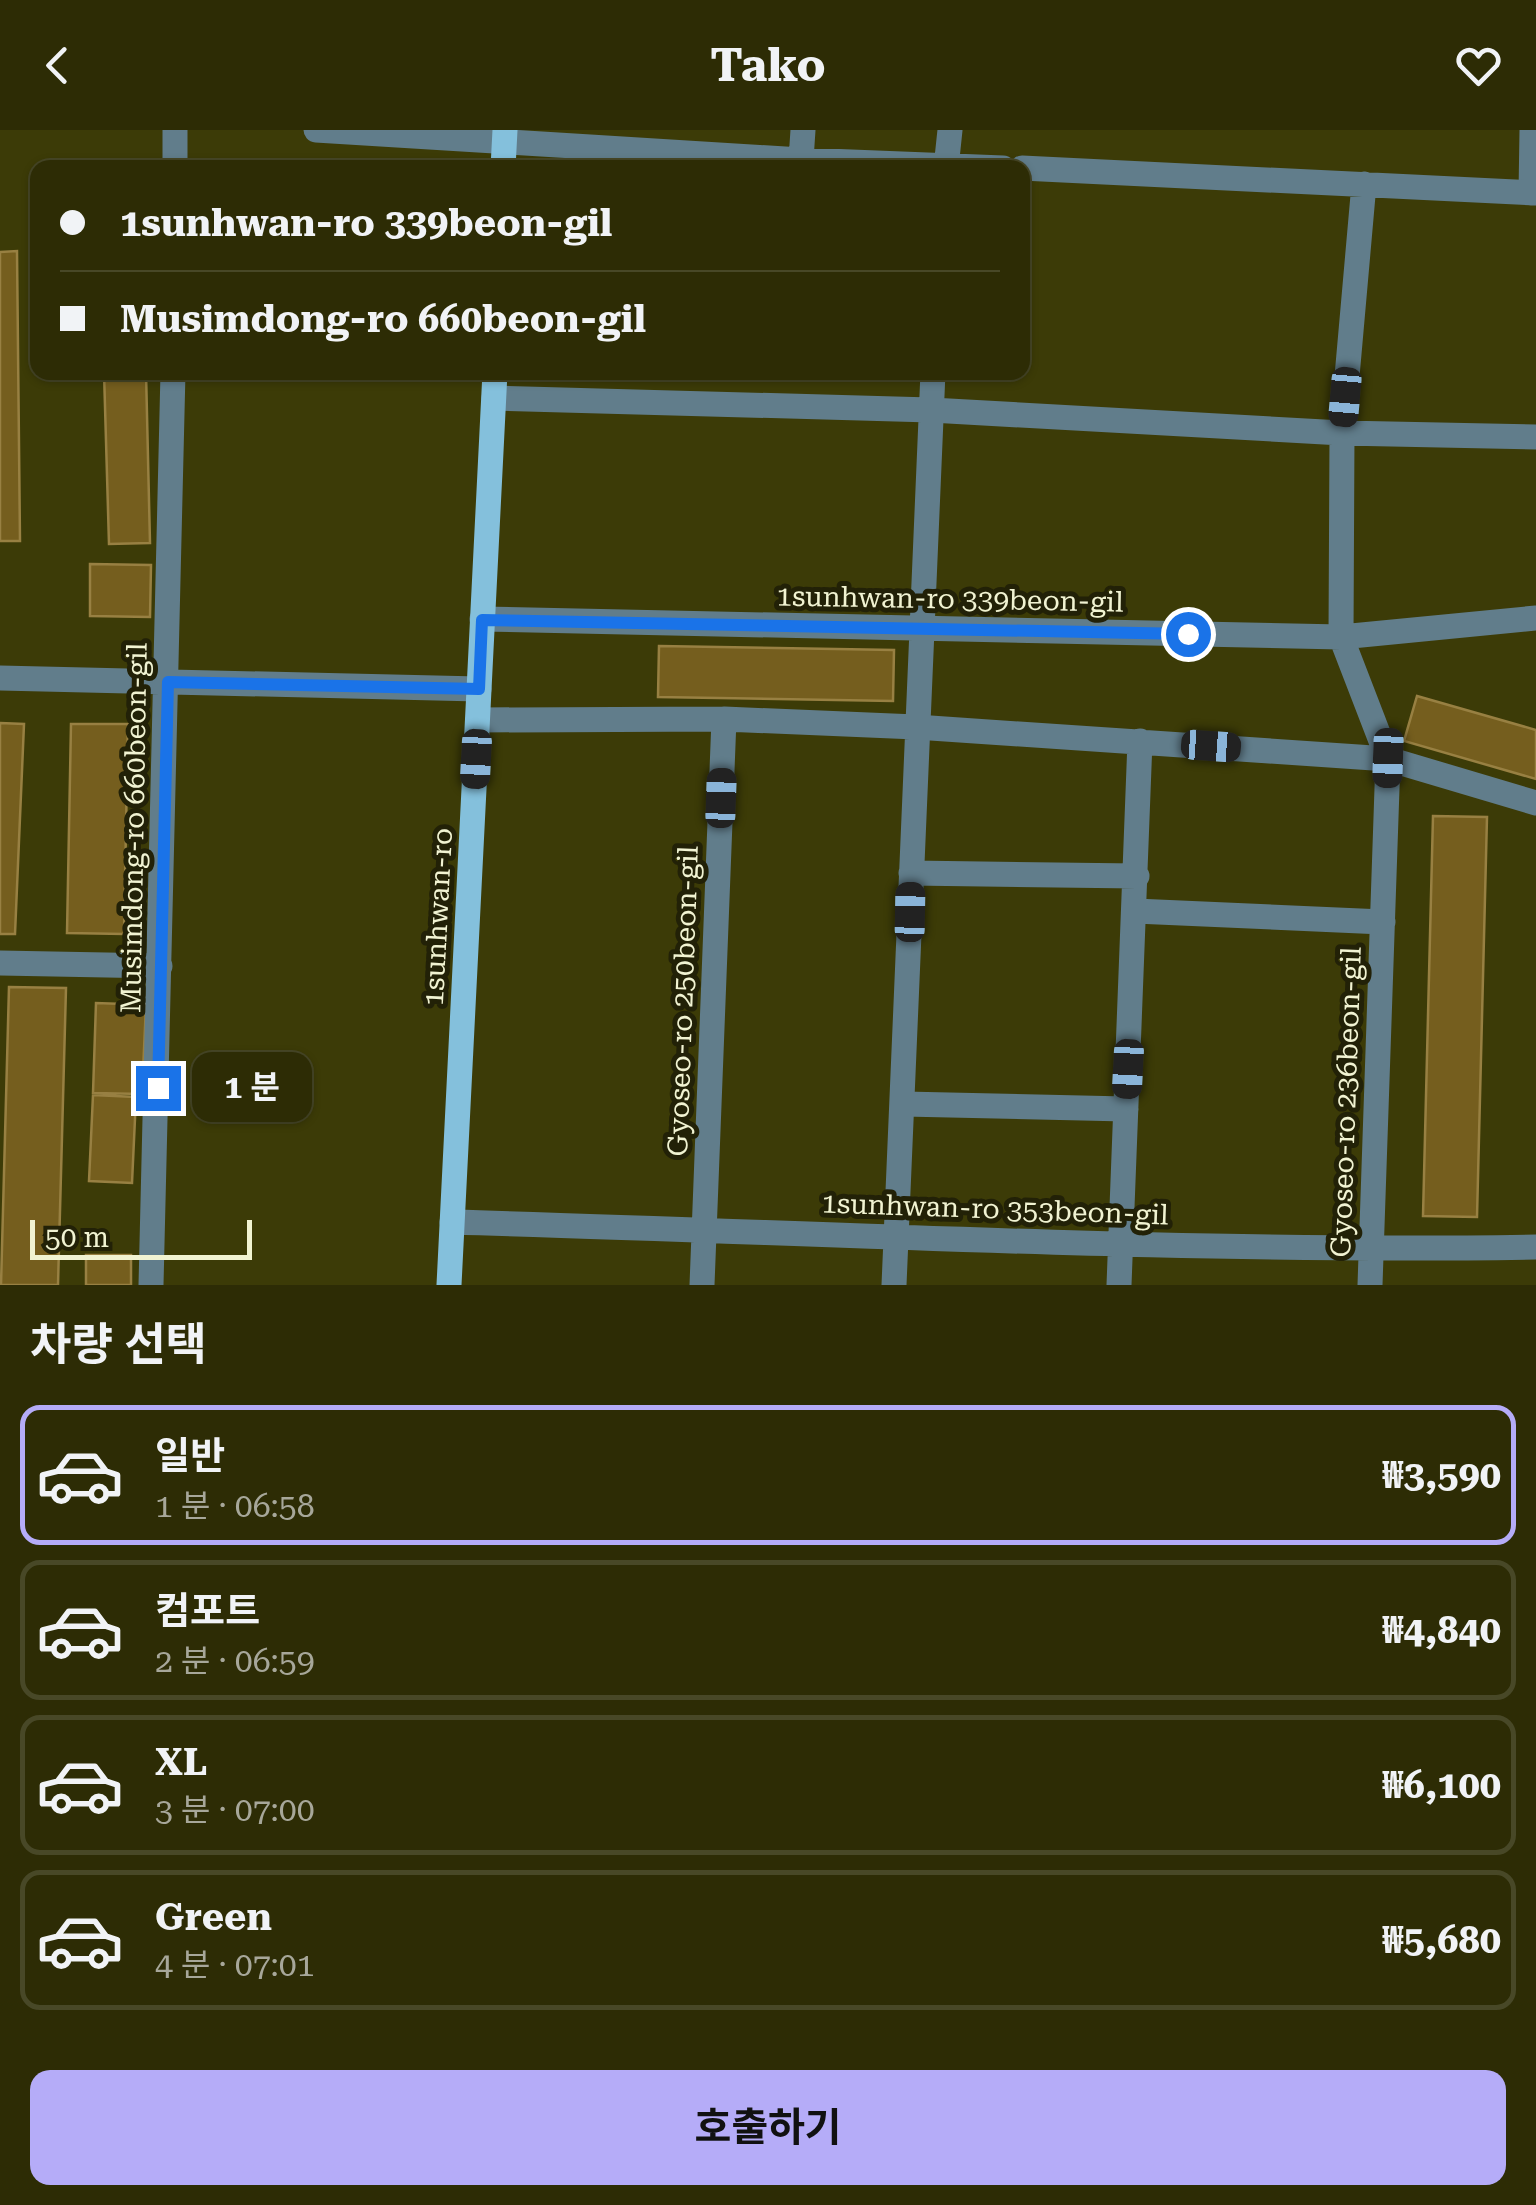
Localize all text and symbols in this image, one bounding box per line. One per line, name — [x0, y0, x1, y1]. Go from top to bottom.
icon: back — [30, 38, 85, 93]
icon: heart — [1451, 38, 1506, 93]
text: Tako — [710, 39, 826, 92]
text: 1sunhwan-ro 339beon-gil — [120, 201, 612, 245]
text: Musimdong-ro 660beon-gil — [120, 297, 646, 341]
car — [1327, 366, 1363, 428]
street label: 1sunhwan-ro 339beon-gil — [776, 579, 1124, 619]
route start — [1166, 612, 1211, 657]
street label: Musimdong-ro 660beon-gil — [114, 642, 154, 1013]
car — [1372, 727, 1404, 789]
car — [459, 728, 493, 790]
car — [1180, 729, 1242, 763]
car — [705, 767, 737, 829]
street label: 1sunhwan-ro — [417, 827, 459, 1007]
street label: Gyoseo-ro 250beon-gil — [661, 845, 705, 1157]
car — [894, 882, 926, 942]
street label: Gyoseo-ro 236beon-gil — [1324, 946, 1368, 1258]
car — [1111, 1038, 1145, 1100]
callout: 1 분 — [193, 1053, 313, 1123]
route end — [136, 1066, 181, 1111]
text: 1 분 — [224, 1068, 280, 1106]
street label: 1sunhwan-ro 353beon-gil — [821, 1186, 1169, 1232]
scale bar — [30, 1215, 252, 1260]
text: 50 m — [45, 1221, 109, 1254]
text: 차량 선택 — [30, 1318, 207, 1371]
icon: car — [35, 1430, 125, 1520]
text: 일반 — [155, 1434, 225, 1478]
text: ₩3,590 — [1382, 1453, 1501, 1497]
text: 1 분 · 06:58 — [155, 1487, 315, 1525]
icon: car — [35, 1585, 125, 1675]
text: 컴포트 — [155, 1589, 260, 1633]
text: ₩4,840 — [1382, 1608, 1501, 1652]
text: 2 분 · 06:59 — [155, 1642, 315, 1680]
icon: car — [35, 1740, 125, 1830]
text: XL — [155, 1740, 207, 1784]
text: ₩6,100 — [1382, 1763, 1501, 1807]
text: 3 분 · 07:00 — [155, 1791, 315, 1829]
icon: car — [35, 1895, 125, 1985]
text: Green — [155, 1895, 272, 1939]
text: ₩5,680 — [1382, 1918, 1501, 1962]
text: 4 분 · 07:01 — [155, 1946, 315, 1984]
button: 호출하기 — [30, 2070, 1506, 2185]

